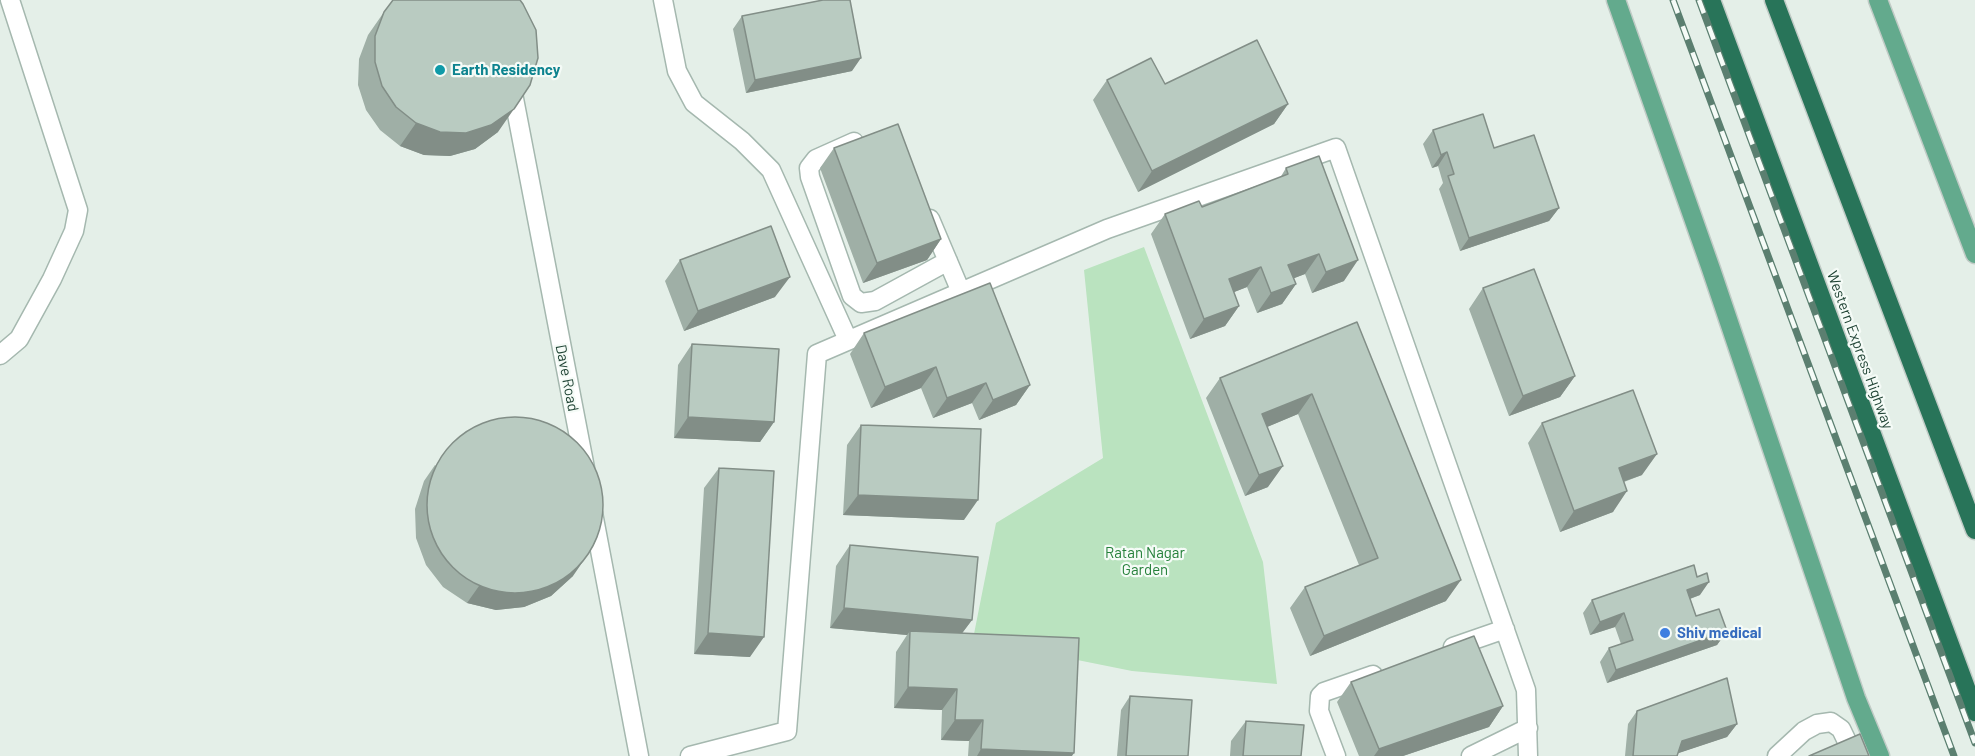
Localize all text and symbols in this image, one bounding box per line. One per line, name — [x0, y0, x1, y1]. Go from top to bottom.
place label: Earth Residency — [452, 61, 560, 79]
marker: Earth Residency — [433, 63, 447, 77]
street label: Western Express Highway — [1823, 268, 1897, 432]
street label: Dave Road — [552, 343, 582, 413]
park label: Ratan Nagar Garden — [1105, 544, 1185, 579]
place label: Shiv medical — [1677, 624, 1761, 642]
marker: Shiv medical — [1658, 626, 1672, 640]

